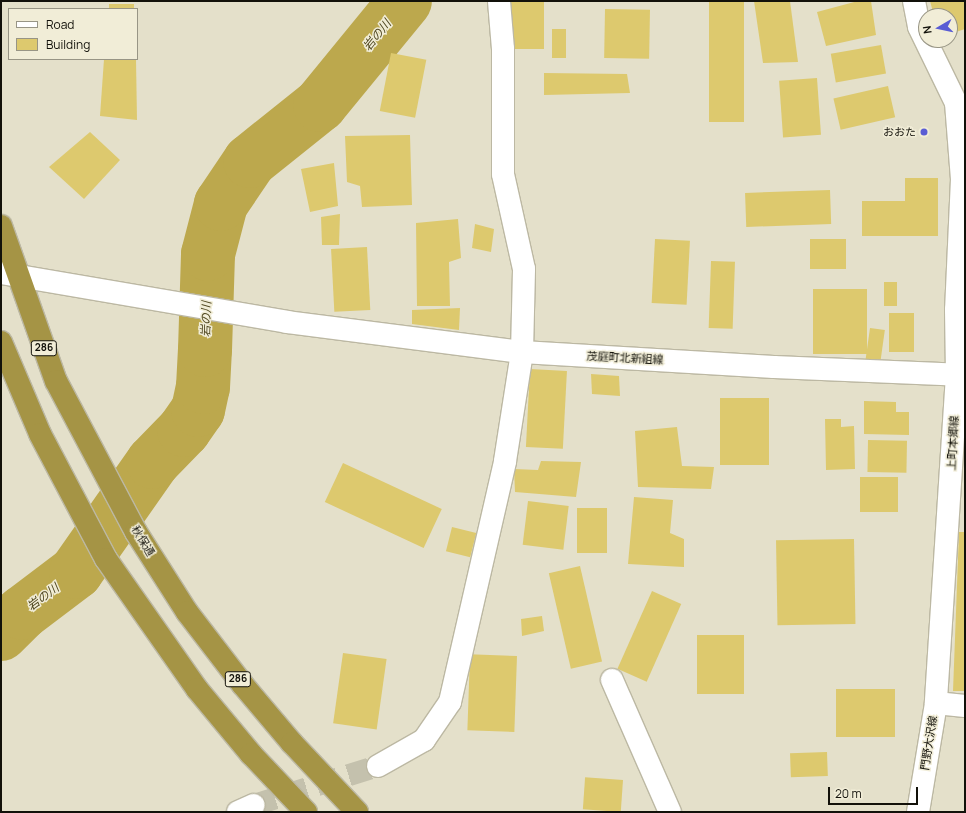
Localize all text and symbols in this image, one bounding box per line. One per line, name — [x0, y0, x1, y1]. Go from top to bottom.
legend — [8, 8, 138, 60]
north arrow — [918, 8, 958, 48]
text: Road — [46, 16, 74, 33]
water label: 岩の川 — [360, 16, 394, 54]
text: N — [919, 25, 935, 35]
text: Building — [46, 36, 90, 53]
place label: おおた — [883, 125, 916, 139]
marker: おおた — [919, 127, 929, 137]
water label: 岩の川 — [198, 301, 214, 337]
road number: 286 — [30, 340, 58, 356]
street label: 茂庭町北新組線 — [586, 349, 664, 367]
street label: 上町本郷線 — [945, 415, 961, 471]
street label: 秋保通 — [129, 523, 157, 559]
water label: 岩の川 — [24, 580, 62, 614]
road number: 286 — [224, 671, 252, 687]
street label: 門野大沢線 — [918, 715, 940, 771]
scale bar — [830, 779, 920, 805]
text: 20 m — [835, 785, 862, 802]

